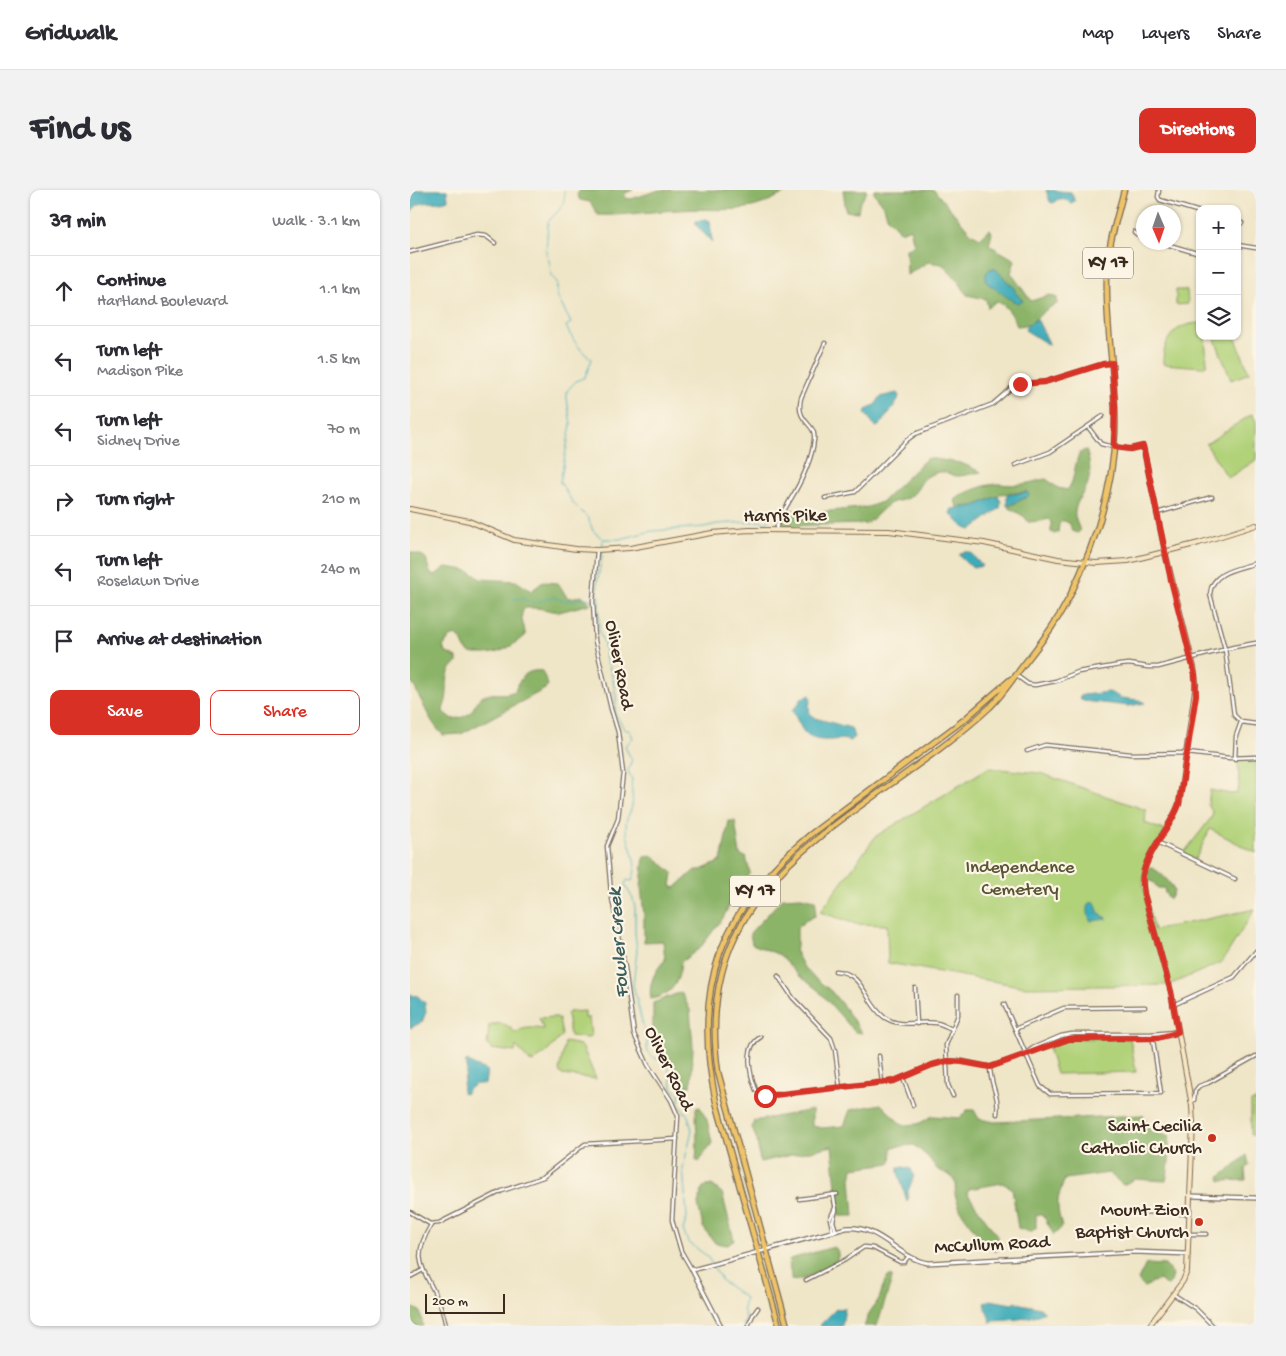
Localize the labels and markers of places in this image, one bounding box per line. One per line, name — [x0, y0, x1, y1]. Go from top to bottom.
place label: Saint Cecilia Catholic Church — [1081, 1116, 1203, 1161]
marker: Saint Cecilia Catholic Church — [1206, 1132, 1218, 1144]
place label: Mount Zion Baptist Church — [1074, 1200, 1189, 1245]
marker: Mount Zion Baptist Church — [1193, 1216, 1205, 1228]

